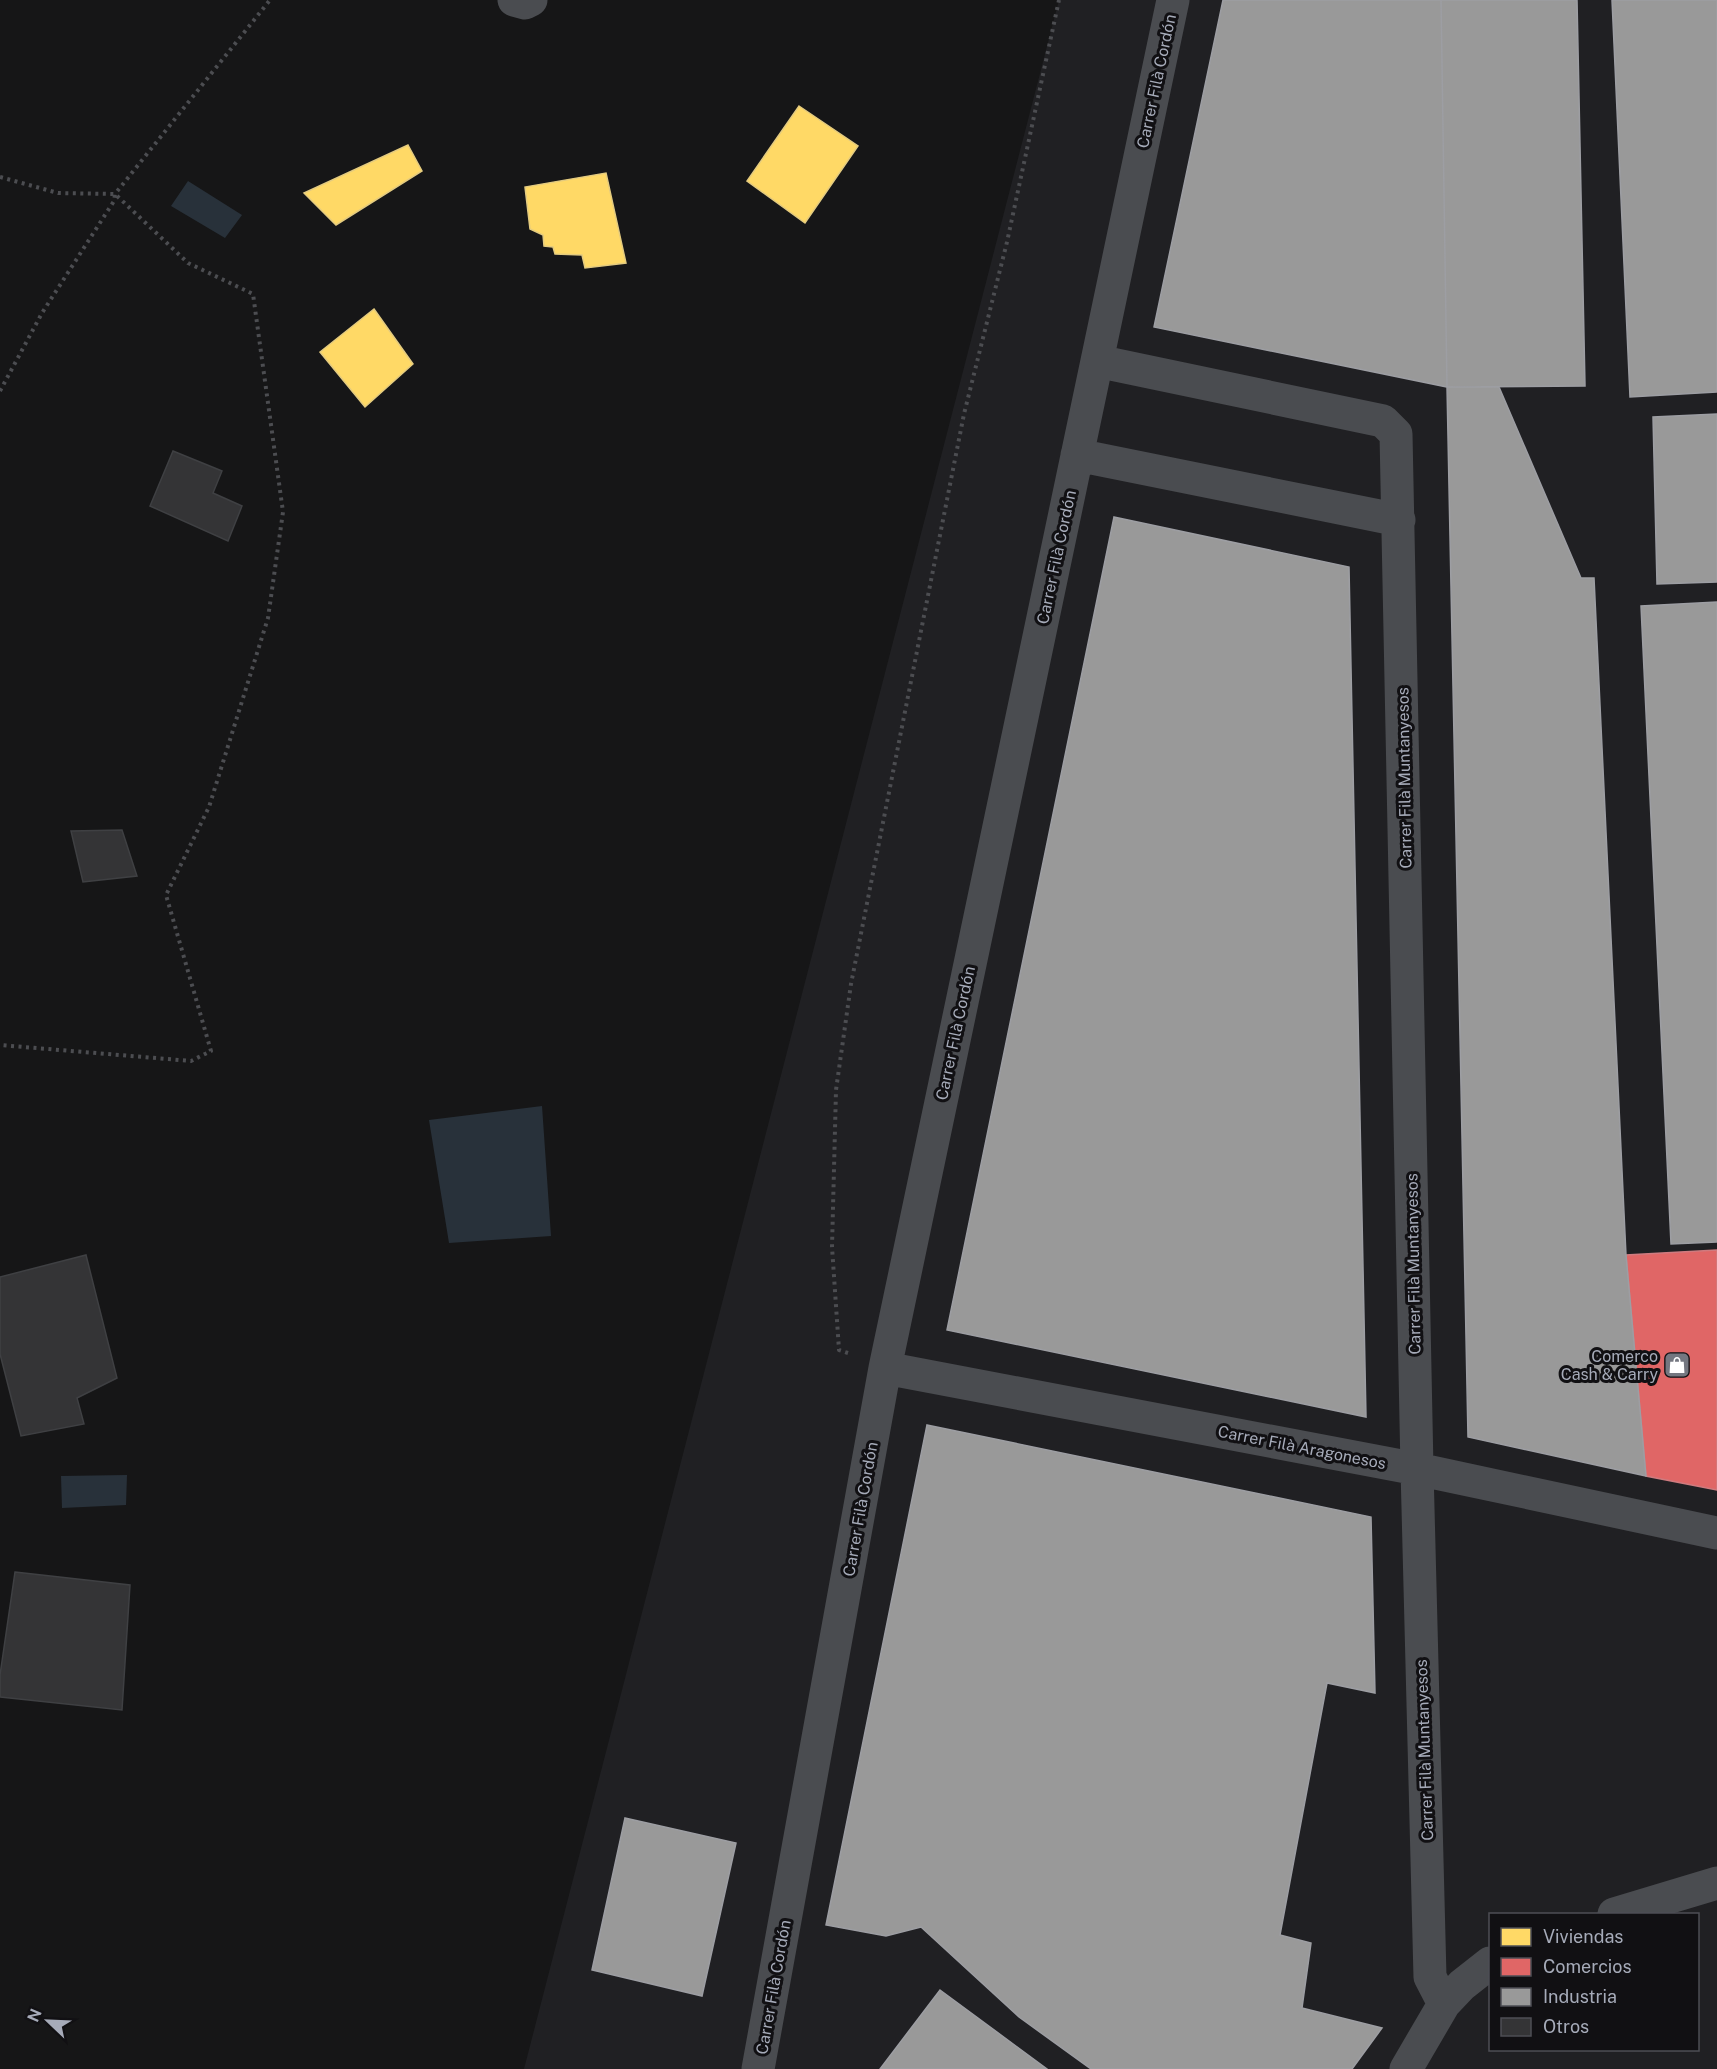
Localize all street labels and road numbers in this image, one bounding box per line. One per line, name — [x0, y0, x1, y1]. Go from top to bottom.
street label: Carrer Filà Cordón — [1133, 12, 1180, 150]
street label: Carrer Filà Cordón — [1033, 488, 1080, 626]
street label: Carrer Filà Muntanyesos — [1393, 687, 1416, 869]
street label: Carrer Filà Cordón — [932, 964, 979, 1102]
street label: Carrer Filà Muntanyesos — [1402, 1173, 1425, 1355]
street label: Carrer Filà Aragonesos — [1216, 1422, 1388, 1473]
street label: Carrer Filà Cordón — [839, 1440, 882, 1578]
street label: Carrer Filà Muntanyesos — [1412, 1659, 1437, 1841]
street label: Carrer Filà Cordón — [752, 1918, 795, 2056]

